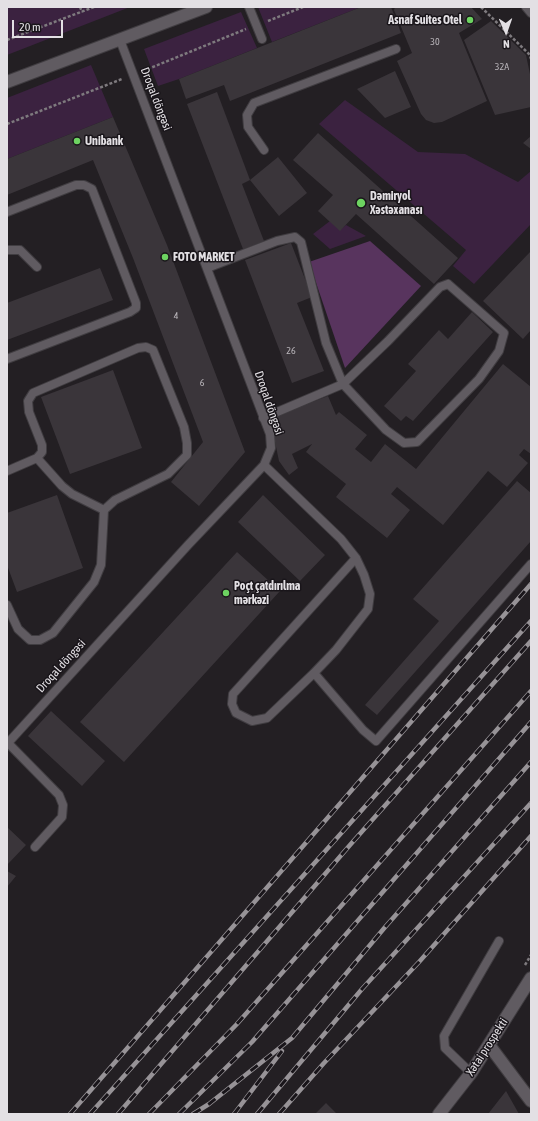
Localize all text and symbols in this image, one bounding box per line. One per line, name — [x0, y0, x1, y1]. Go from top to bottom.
scale bar — [14, 12, 65, 38]
north arrow — [486, 12, 526, 52]
place label: Asnaf Suites Otel — [388, 13, 462, 27]
marker: Asnaf Suites Otel — [465, 15, 475, 25]
text: 20 m — [19, 20, 41, 34]
house number: 30 — [430, 36, 440, 48]
text: N — [503, 38, 510, 50]
house number: 32A — [495, 61, 509, 73]
street label: Droqal döngəsi — [137, 65, 175, 133]
place label: Unibank — [85, 134, 123, 148]
marker: Unibank — [72, 136, 82, 146]
place label: Dəmiryol Xəstəxanası — [370, 189, 422, 217]
marker: Dəmiryol Xəstəxanası — [355, 197, 367, 209]
place label: FOTO MARKET — [173, 250, 234, 264]
marker: FOTO MARKET — [160, 252, 170, 262]
house number: 4 — [174, 310, 178, 322]
house number: 26 — [286, 345, 296, 357]
street label: Droqal döngəsi — [251, 369, 287, 437]
house number: 6 — [200, 377, 204, 389]
place label: Poçt çatdırılma mərkəzi — [234, 579, 300, 607]
marker: Poçt çatdırılma mərkəzi — [221, 588, 231, 598]
street label: Droqal döngəsi — [33, 636, 89, 696]
street label: Xətai prospekti — [463, 1015, 511, 1079]

